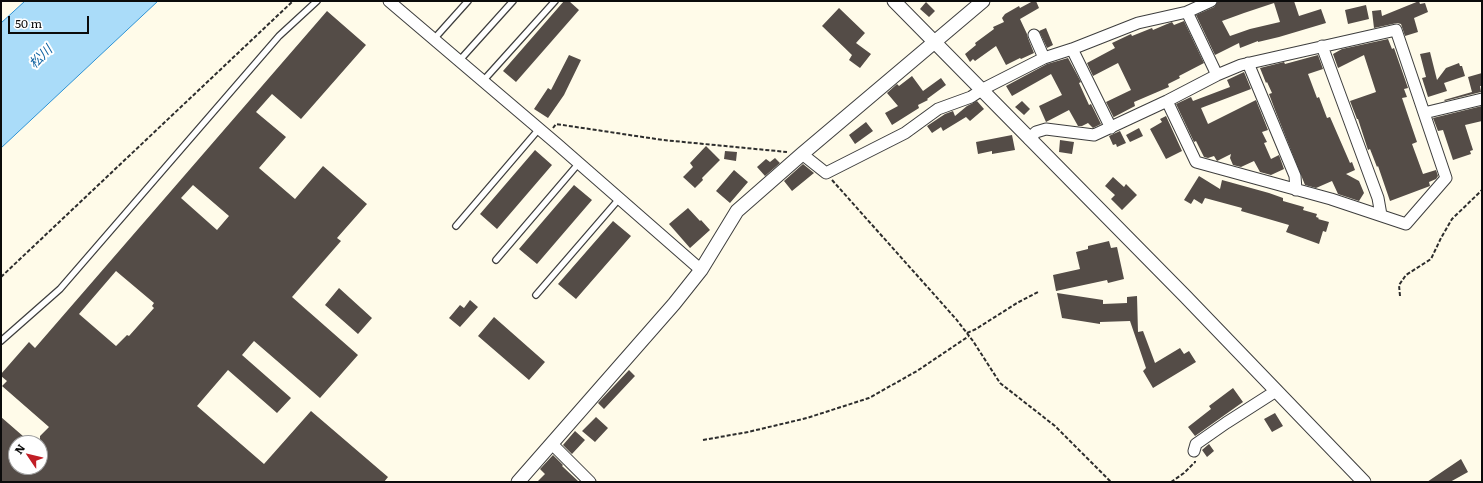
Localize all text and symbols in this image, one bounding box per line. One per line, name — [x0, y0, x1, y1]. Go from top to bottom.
scale bar — [10, 8, 91, 34]
text: 50 m — [15, 14, 42, 32]
water label: 松川 — [26, 42, 56, 72]
north arrow — [8, 435, 48, 475]
text: N — [10, 440, 28, 457]

